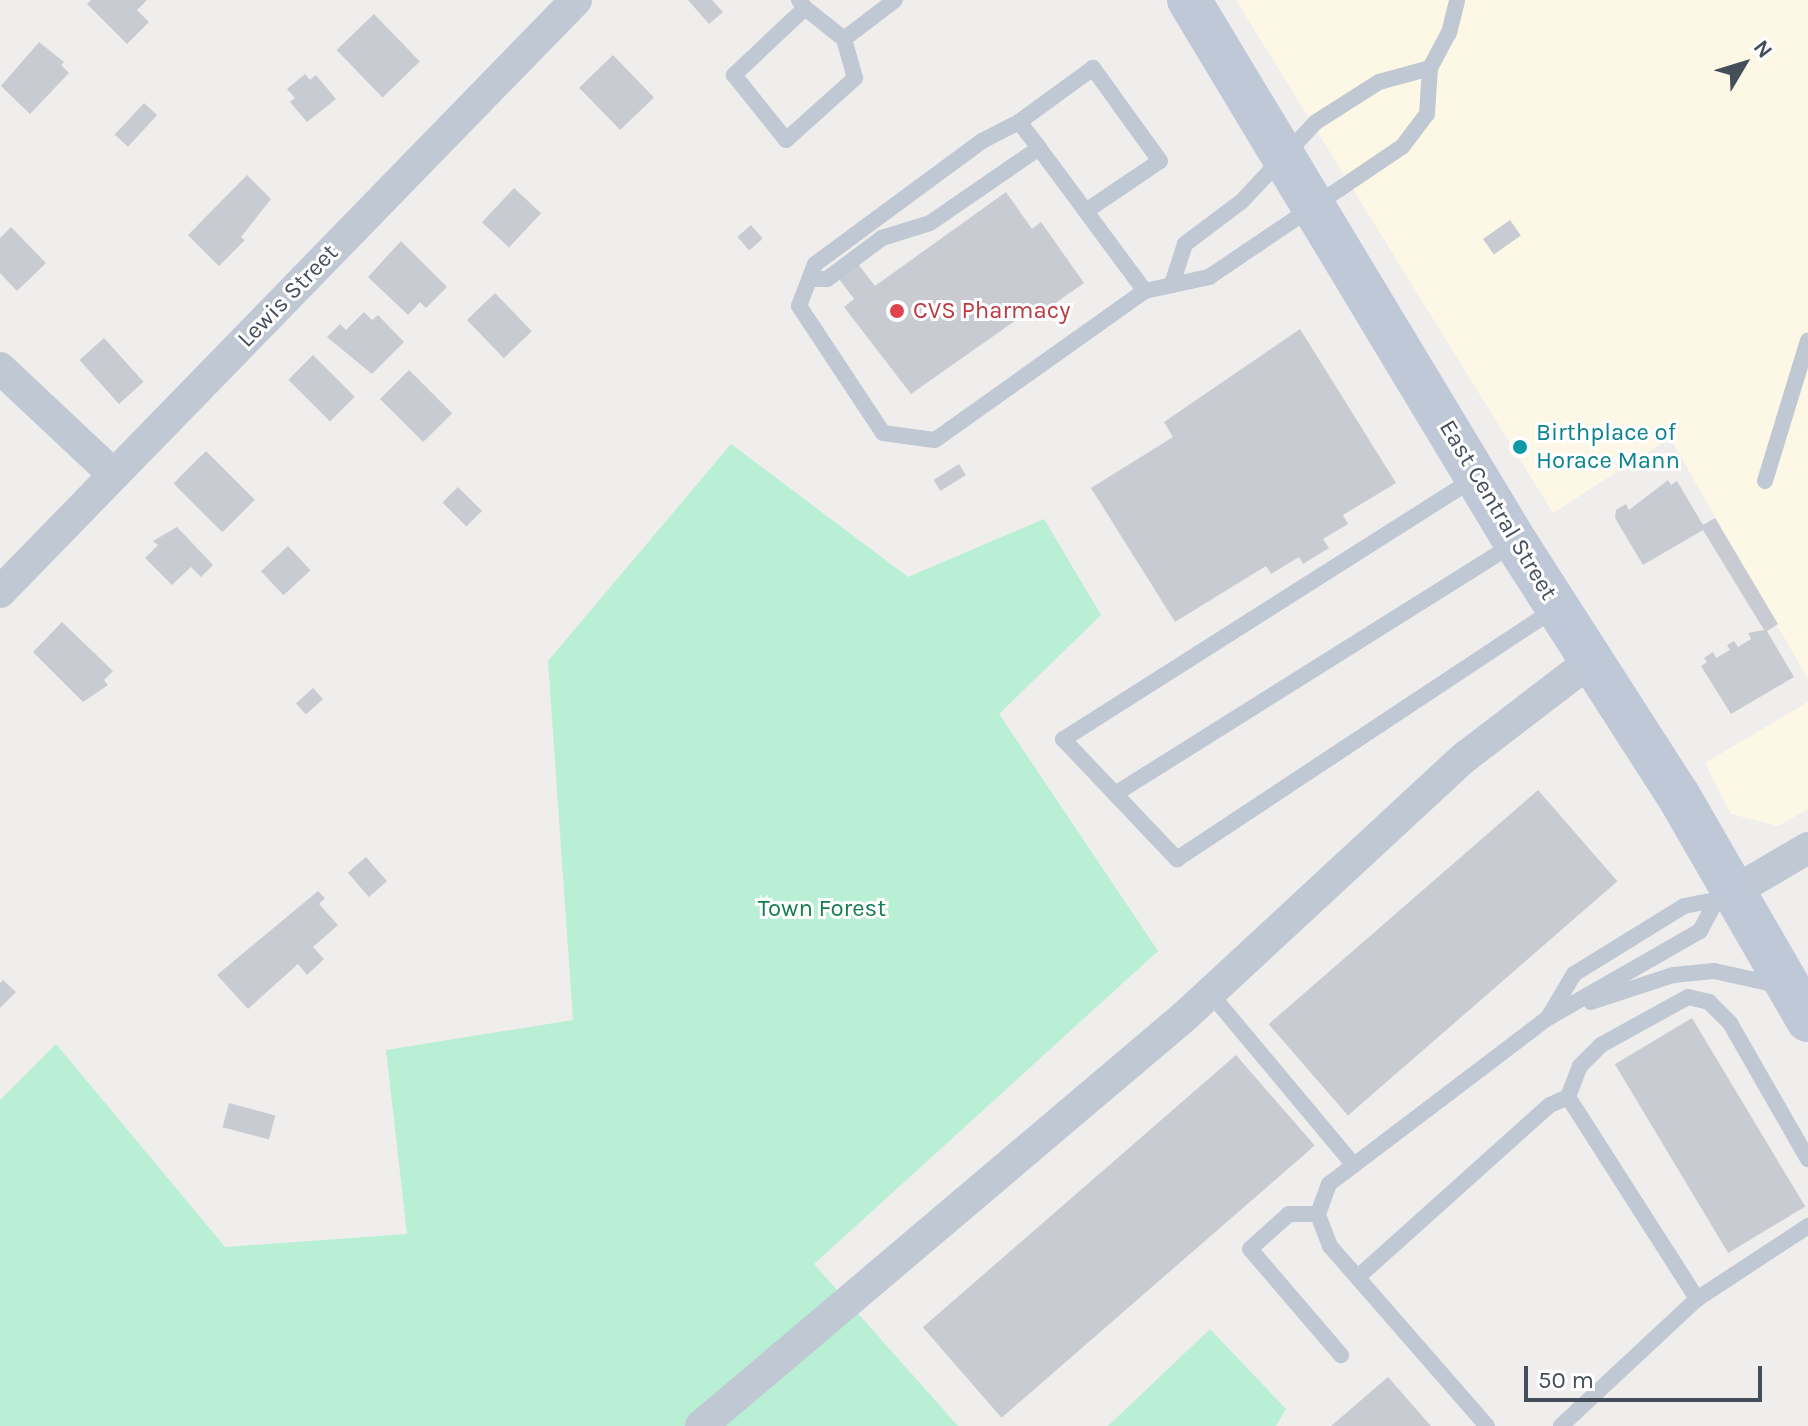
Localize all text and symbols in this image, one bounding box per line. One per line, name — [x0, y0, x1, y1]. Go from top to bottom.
north arrow — [1704, 24, 1784, 104]
text: N — [1748, 35, 1778, 63]
street label: Lewis Street — [232, 238, 344, 354]
place label: CVS Pharmacy — [913, 297, 1070, 325]
marker: CVS Pharmacy — [888, 302, 906, 320]
street label: East Central Street — [1433, 415, 1563, 605]
place label: Birthplace of Horace Mann — [1536, 419, 1680, 475]
marker: Birthplace of Horace Mann — [1511, 438, 1529, 456]
park label: Town Forest — [758, 895, 886, 923]
scale bar — [1528, 1350, 1766, 1400]
text: 50 m — [1538, 1366, 1594, 1394]

